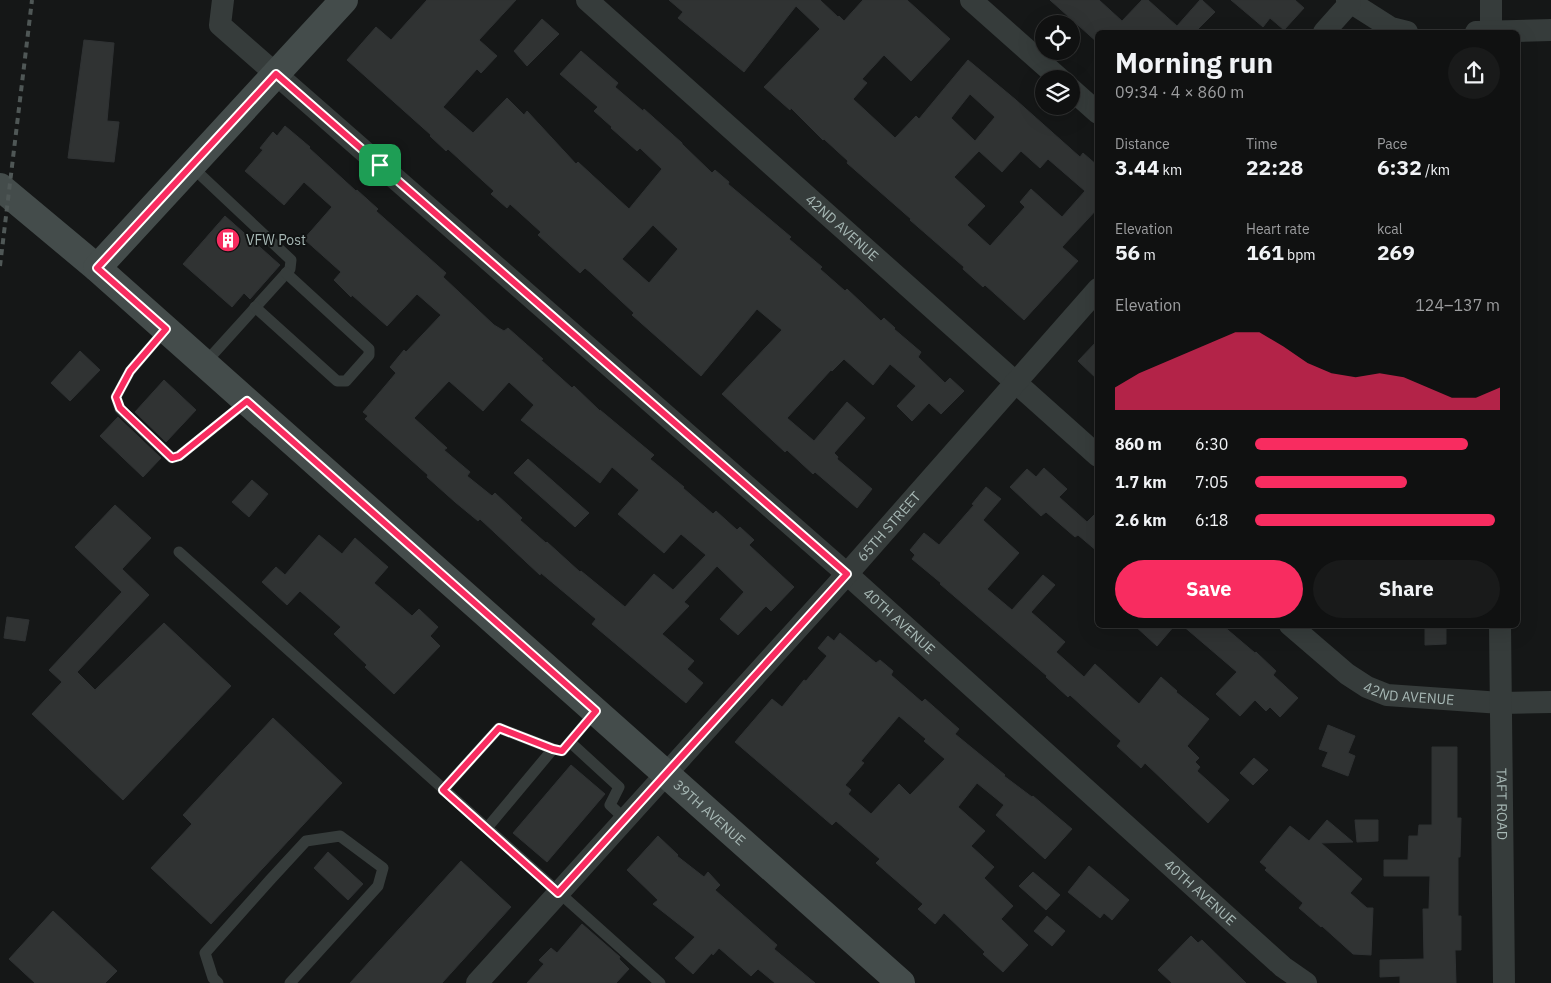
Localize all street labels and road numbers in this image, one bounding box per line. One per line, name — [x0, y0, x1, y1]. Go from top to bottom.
street label: 42ND AVENUE — [802, 190, 883, 265]
street label: 65TH STREET — [853, 488, 925, 565]
street label: 40TH AVENUE — [860, 584, 939, 658]
street label: 42ND AVENUE — [1361, 677, 1455, 709]
street label: TAFT ROAD — [1493, 768, 1511, 840]
street label: 39TH AVENUE — [670, 776, 749, 850]
street label: 40TH AVENUE — [1160, 855, 1240, 929]

